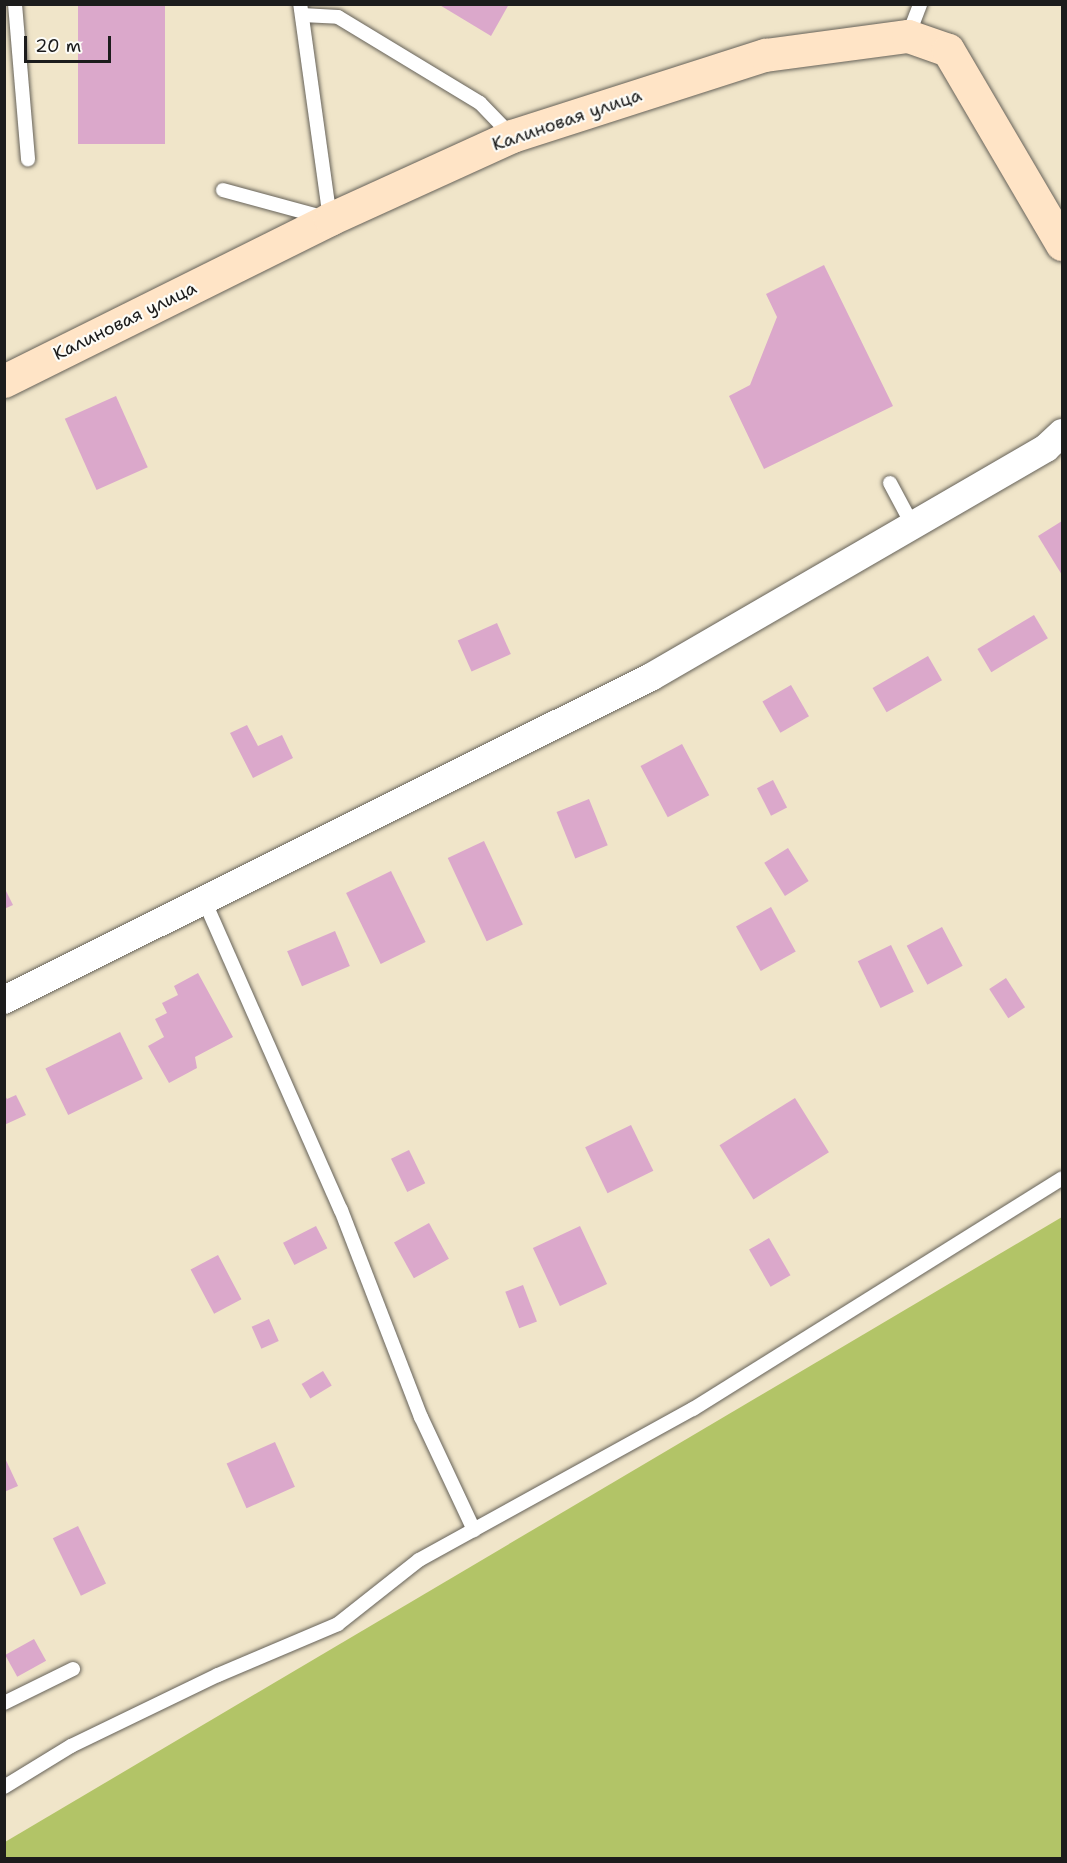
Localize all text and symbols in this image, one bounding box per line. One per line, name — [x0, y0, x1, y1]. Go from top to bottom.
scale bar — [27, 24, 114, 62]
text: 20 m — [35, 34, 81, 58]
street label: Калиновая улица — [489, 84, 645, 156]
street label: Калиновая улица — [50, 277, 200, 365]

